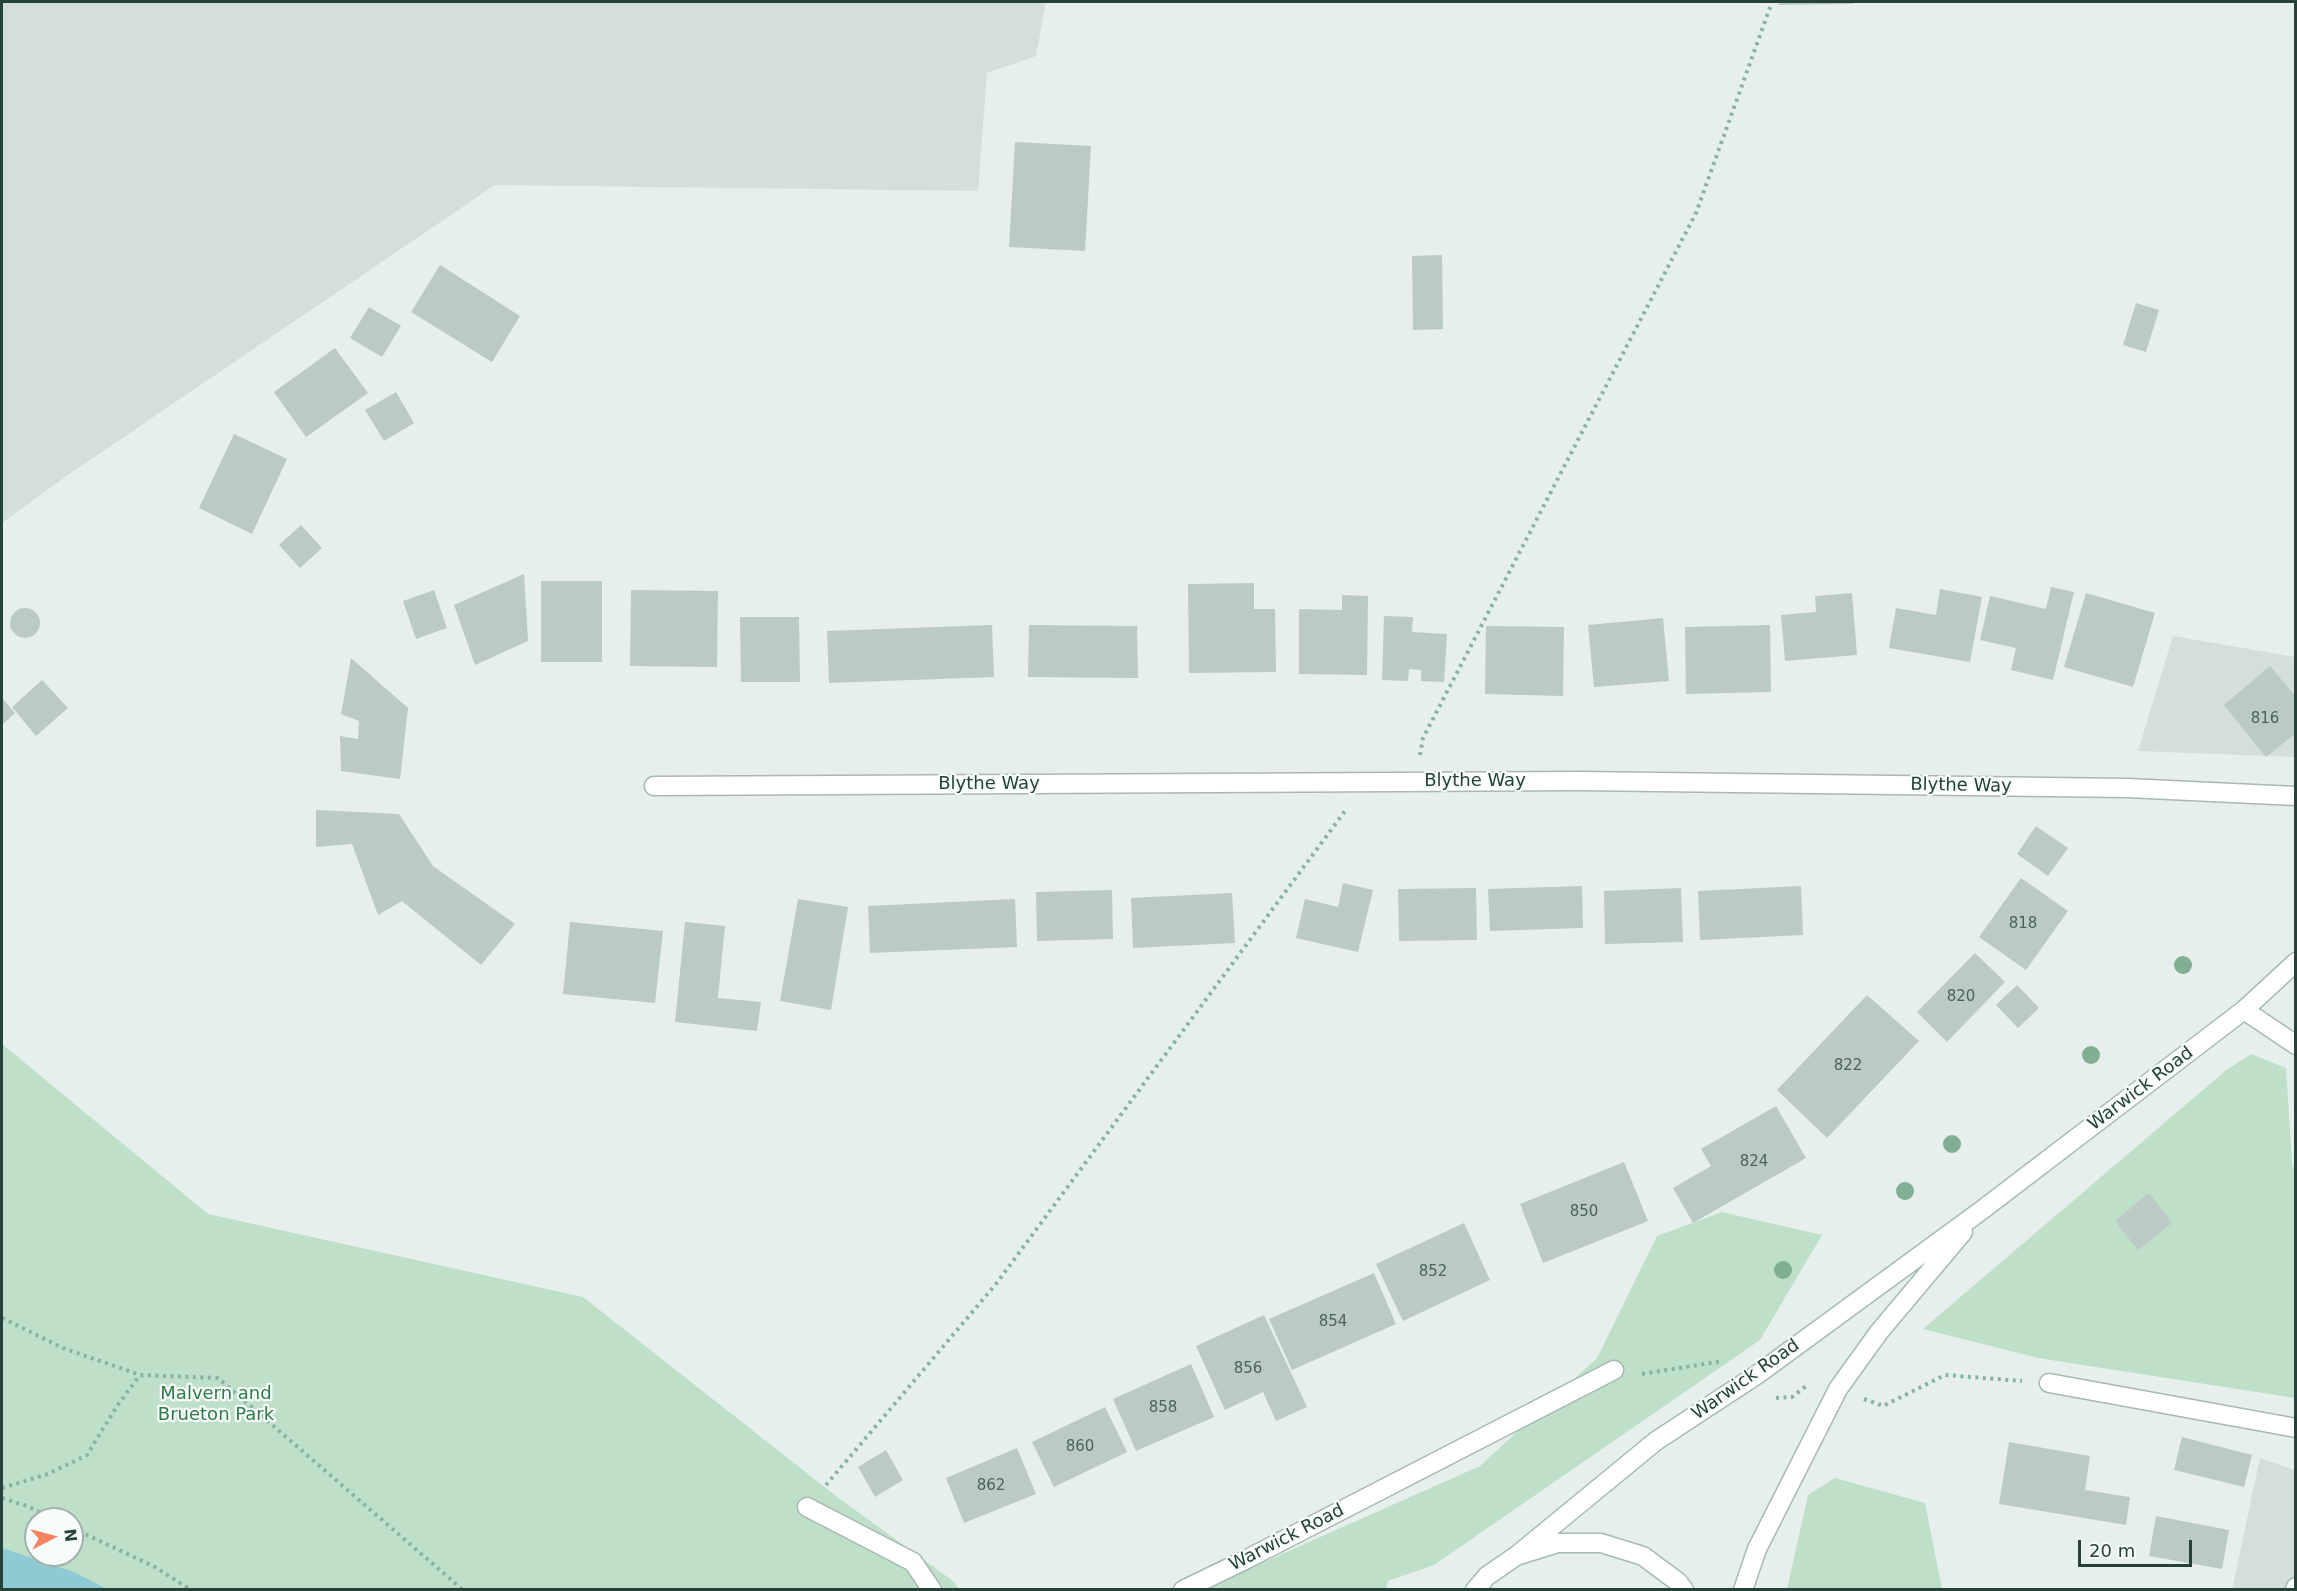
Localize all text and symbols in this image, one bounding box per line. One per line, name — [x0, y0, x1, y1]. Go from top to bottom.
house number: 816 — [2251, 710, 2279, 728]
street label: Blythe Way — [1424, 770, 1526, 792]
street label: Blythe Way — [938, 773, 1040, 795]
street label: Blythe Way — [1910, 774, 2012, 798]
house number: 818 — [2009, 915, 2037, 933]
house number: 820 — [1947, 988, 1975, 1006]
street label: Warwick Road — [2084, 1042, 2198, 1136]
house number: 822 — [1834, 1057, 1862, 1075]
house number: 824 — [1740, 1153, 1768, 1171]
house number: 850 — [1570, 1203, 1598, 1221]
house number: 852 — [1419, 1263, 1447, 1281]
house number: 854 — [1319, 1313, 1347, 1331]
street label: Warwick Road — [1688, 1335, 1804, 1425]
house number: 856 — [1234, 1360, 1262, 1378]
park label: Malvern and Brueton Park — [158, 1383, 274, 1426]
house number: 858 — [1149, 1399, 1177, 1417]
house number: 860 — [1066, 1438, 1094, 1456]
house number: 862 — [977, 1477, 1005, 1495]
street label: Warwick Road — [1226, 1500, 1348, 1576]
north arrow — [24, 1507, 84, 1567]
text: N — [60, 1528, 81, 1543]
scale bar — [2081, 1528, 2195, 1566]
text: 20 m — [2089, 1540, 2135, 1561]

